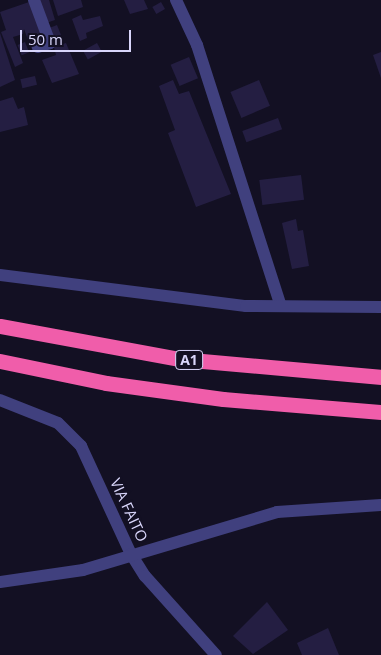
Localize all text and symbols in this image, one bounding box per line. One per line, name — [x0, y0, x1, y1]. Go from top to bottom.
scale bar — [22, 20, 134, 52]
text: 50 m — [28, 29, 63, 49]
road number: A1 — [174, 348, 204, 372]
street label: VIA FAITO — [107, 475, 151, 545]

